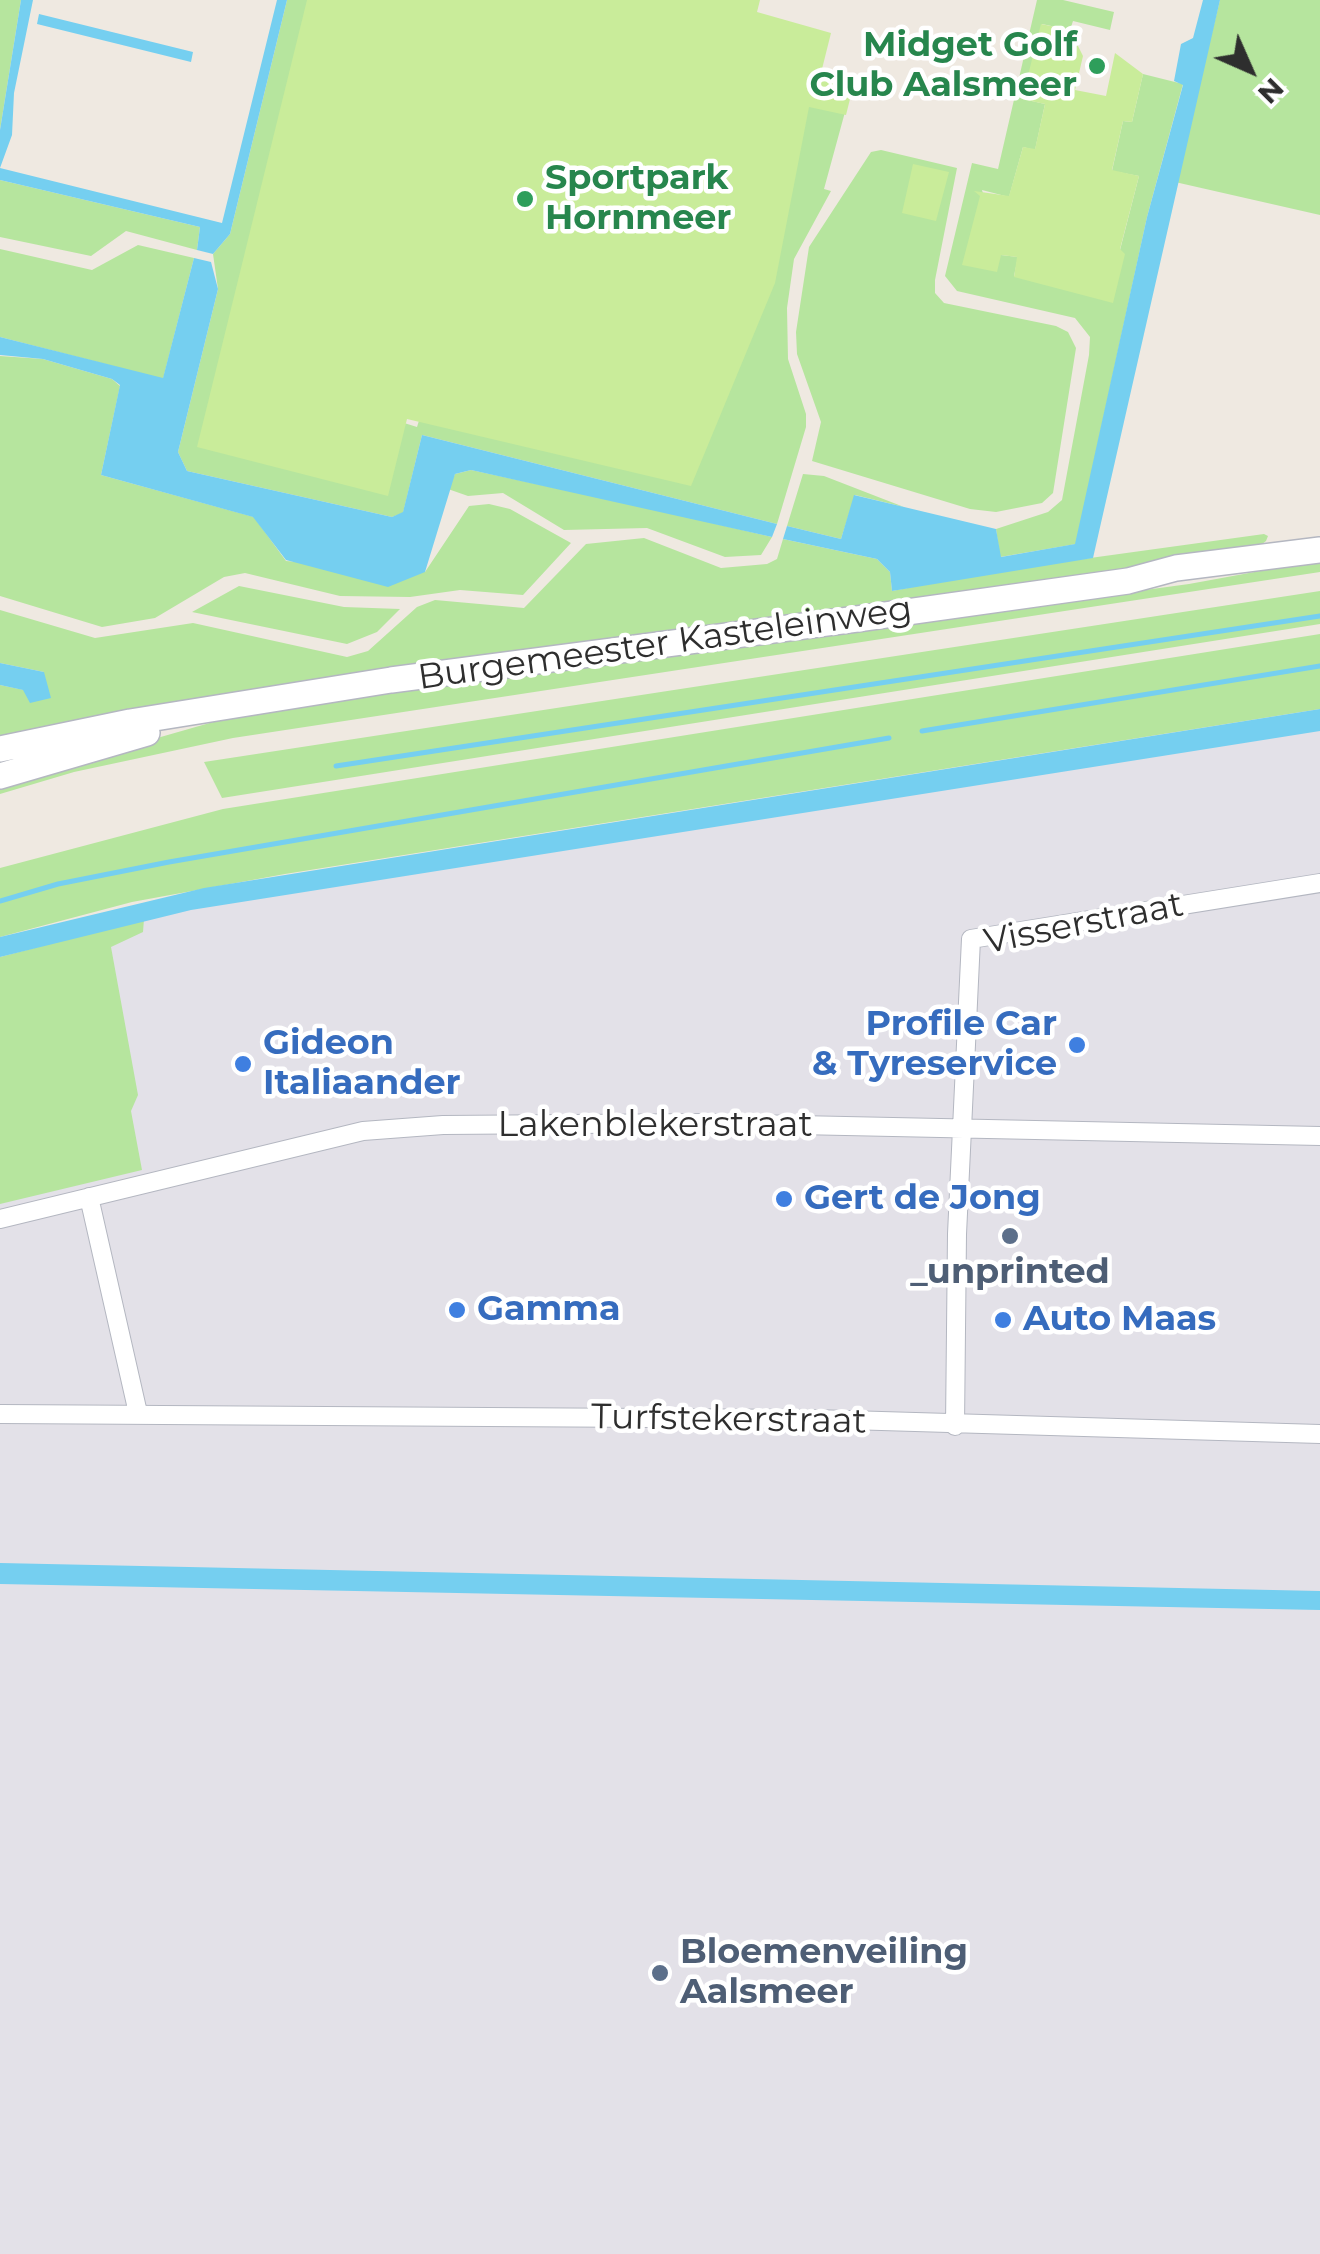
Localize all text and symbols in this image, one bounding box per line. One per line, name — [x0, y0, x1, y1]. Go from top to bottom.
north arrow — [1200, 20, 1300, 120]
place label: Midget Golf Club Aalsmeer — [809, 25, 1077, 107]
marker: Midget Golf Club Aalsmeer — [1086, 55, 1108, 77]
text: N — [1251, 71, 1291, 111]
place label: Sportpark Hornmeer — [545, 158, 731, 240]
marker: Sportpark Hornmeer — [514, 188, 536, 210]
street label: Burgemeester Kasteleinweg — [415, 589, 915, 699]
street label: Visserstraat — [981, 884, 1187, 964]
place label: Profile Car & Tyreservice — [812, 1004, 1057, 1086]
place label: Gideon Italiaander — [263, 1023, 461, 1105]
marker: Profile Car & Tyreservice — [1066, 1034, 1088, 1056]
marker: Gideon Italiaander — [232, 1053, 254, 1075]
street label: Lakenblekerstraat — [497, 1105, 813, 1147]
place label: Gert de Jong — [804, 1178, 1041, 1220]
marker: Gert de Jong — [773, 1188, 795, 1210]
marker: _unprinted — [999, 1225, 1021, 1247]
place label: _unprinted — [910, 1252, 1110, 1294]
place label: Gamma — [477, 1289, 621, 1331]
marker: Gamma — [446, 1299, 468, 1321]
place label: Auto Maas — [1023, 1299, 1216, 1341]
marker: Auto Maas — [992, 1309, 1014, 1331]
street label: Turfstekerstraat — [591, 1397, 867, 1443]
place label: Bloemenveiling Aalsmeer — [680, 1932, 968, 2014]
marker: Bloemenveiling Aalsmeer — [649, 1962, 671, 1984]

